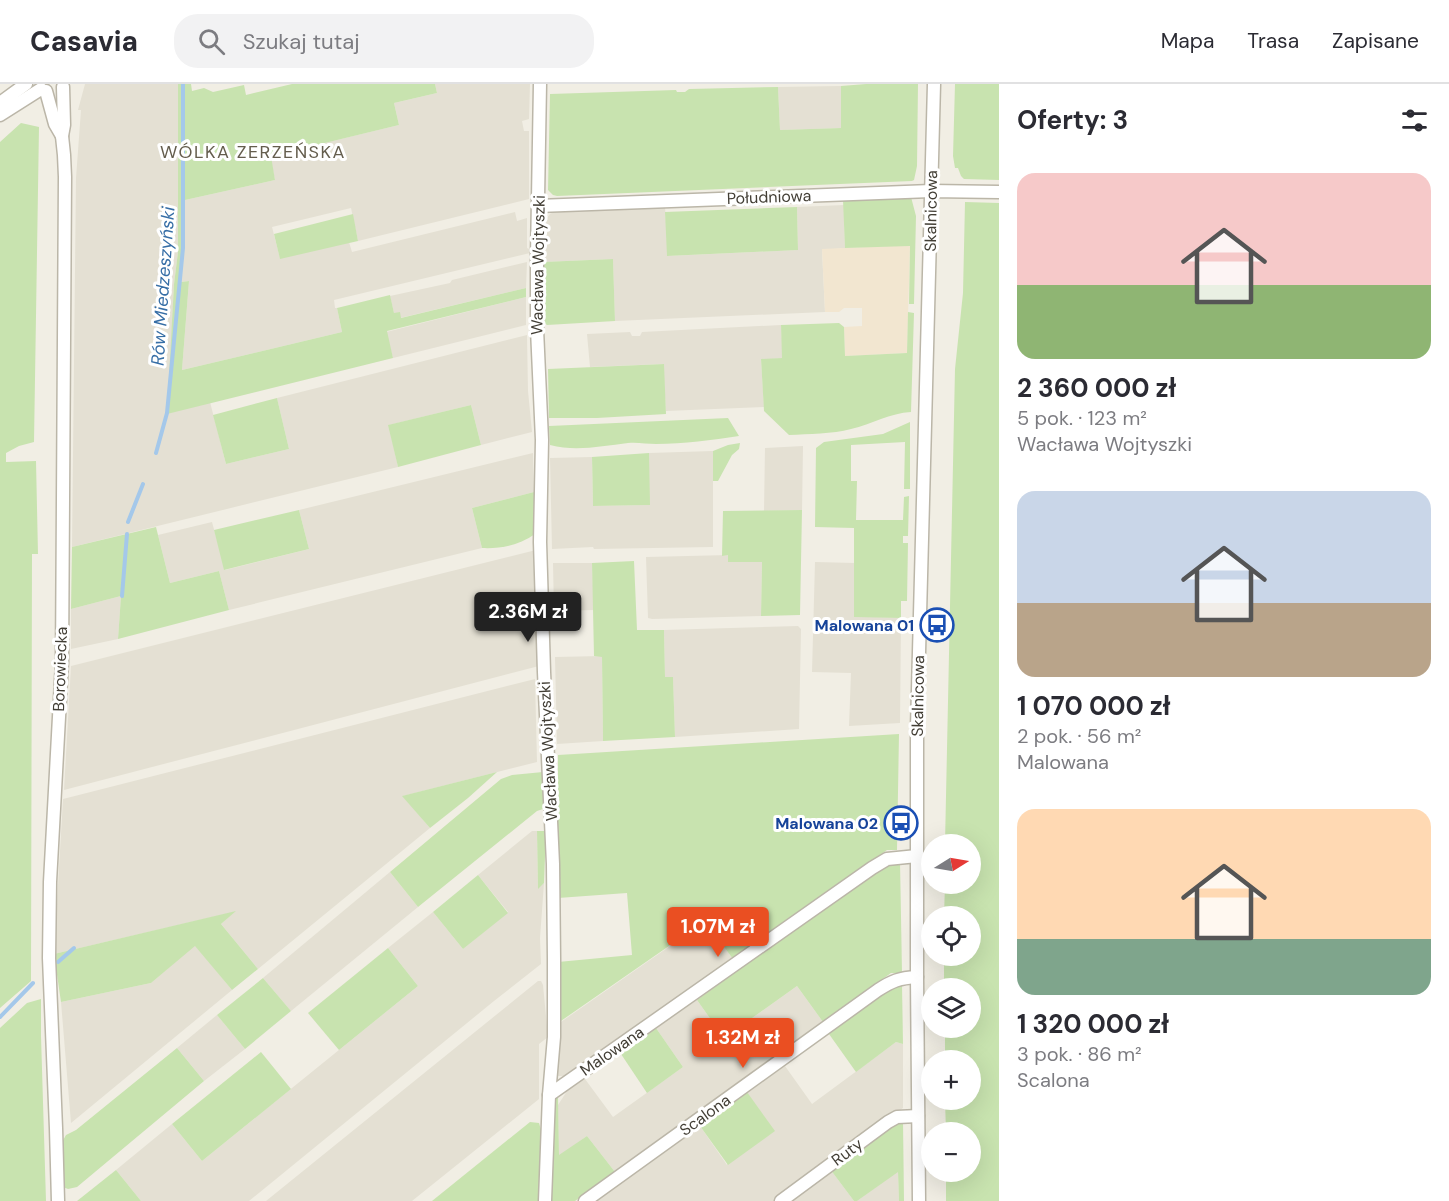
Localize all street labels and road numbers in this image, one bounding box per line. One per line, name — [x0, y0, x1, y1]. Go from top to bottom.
street label: Skalnicowa — [920, 170, 942, 252]
street label: Południowa — [726, 185, 812, 209]
street label: Wacława Wojtyszki — [526, 195, 550, 335]
street label: Borowiecka — [48, 626, 72, 712]
street label: Skalnicowa — [907, 655, 929, 737]
street label: Wacława Wojtyszki — [534, 681, 562, 821]
street label: Malowana — [576, 1021, 648, 1081]
street label: Scalona — [675, 1089, 735, 1141]
street label: Ruty — [827, 1133, 867, 1171]

